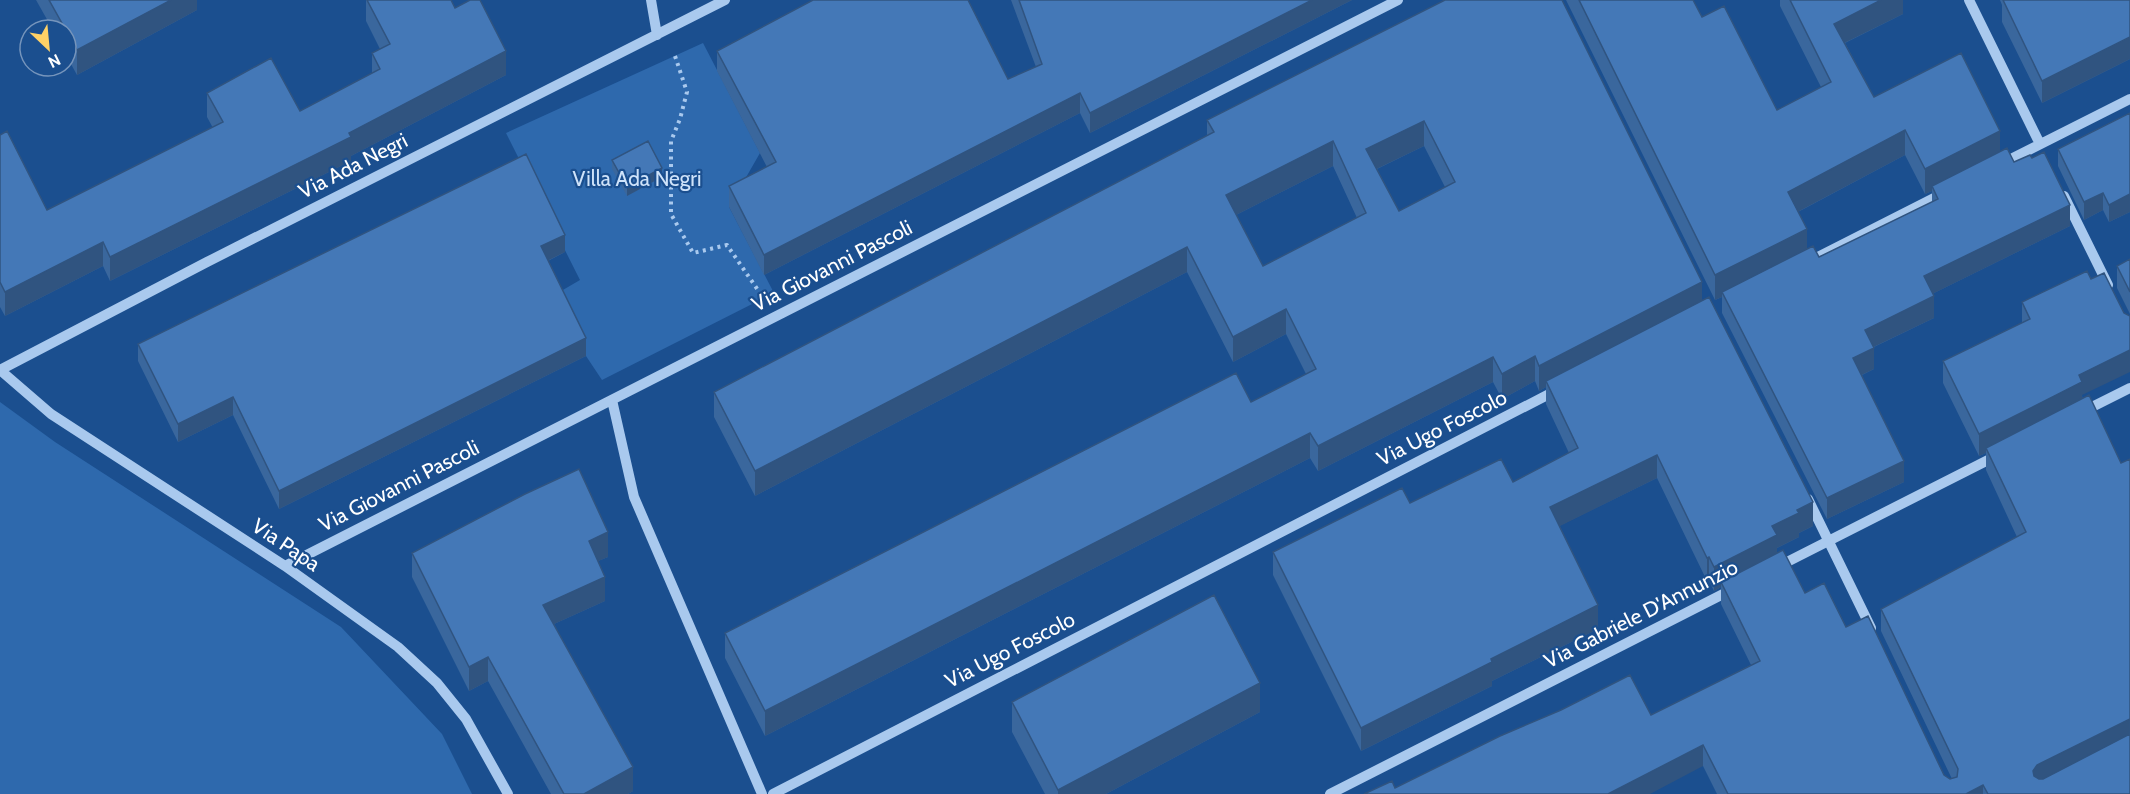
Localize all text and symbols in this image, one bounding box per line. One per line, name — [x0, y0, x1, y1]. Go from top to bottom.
north arrow — [18, 18, 78, 78]
text: N — [45, 50, 64, 72]
street label: Via Ada Negri — [294, 127, 411, 204]
park label: Villa Ada Negri — [573, 166, 701, 191]
street label: Via Giovanni Pascoli — [747, 214, 916, 317]
street label: Via Ugo Foscolo — [1373, 384, 1511, 471]
street label: Via Giovanni Pascoli — [314, 434, 483, 537]
street label: Via Papa — [248, 513, 325, 576]
street label: Via Gabriele D'Annunzio — [1540, 554, 1742, 673]
street label: Via Ugo Foscolo — [941, 606, 1079, 693]

